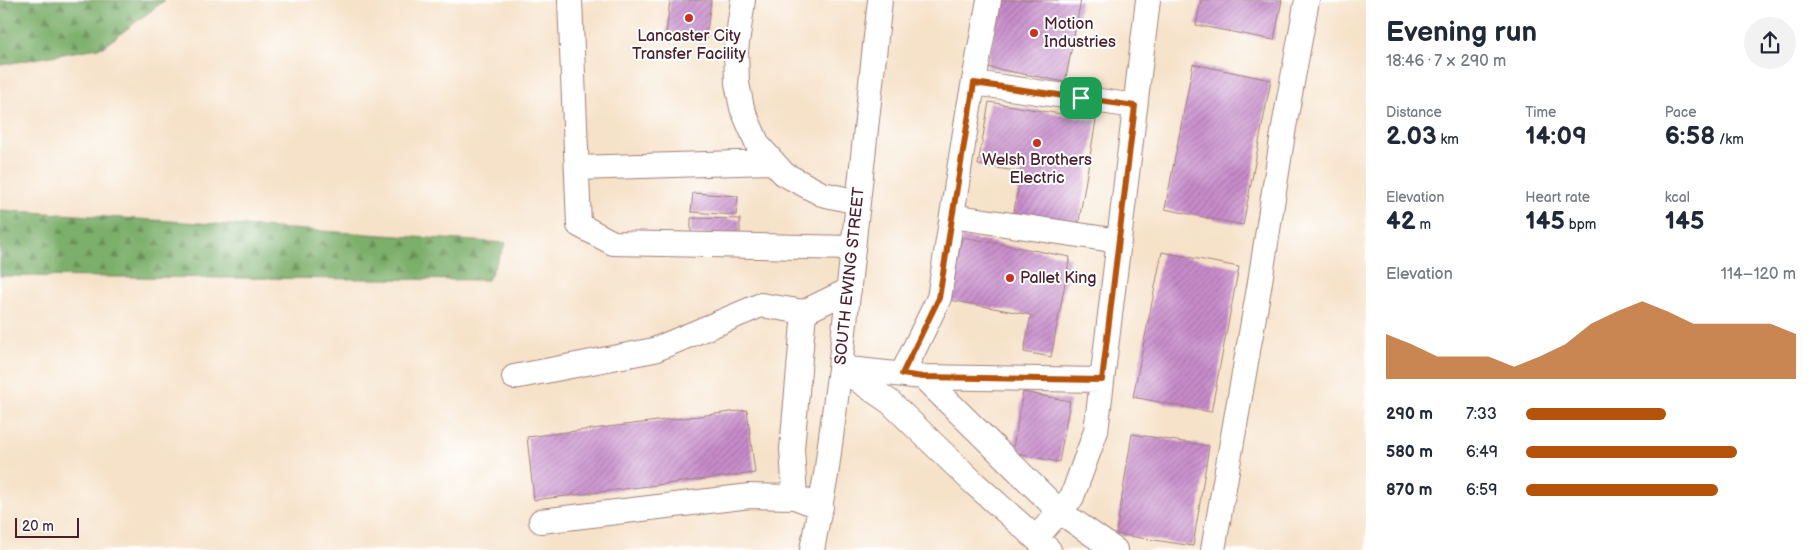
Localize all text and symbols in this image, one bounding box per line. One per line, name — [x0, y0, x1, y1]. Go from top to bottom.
marker: Lancaster City Transfer Facility — [683, 12, 695, 24]
place label: Motion Industries — [1044, 15, 1116, 52]
text: Evening run — [1386, 16, 1537, 49]
button: share — [1744, 17, 1796, 69]
place label: Lancaster City Transfer Facility — [632, 27, 747, 64]
marker: Motion Industries — [1028, 27, 1040, 39]
text: 18:46 · 7 × 290 m — [1386, 52, 1506, 71]
pin — [1060, 77, 1102, 119]
icon: arrive — [1067, 84, 1095, 112]
text: Distance — [1386, 104, 1442, 121]
text: Time — [1525, 104, 1556, 121]
text: Pace — [1665, 104, 1697, 121]
text: 2.03 — [1386, 121, 1437, 152]
text: 14:09 — [1525, 121, 1587, 152]
text: 6:58 — [1665, 121, 1715, 152]
text: km — [1437, 131, 1459, 148]
text: /km — [1715, 131, 1744, 148]
marker: Welsh Brothers Electric — [1031, 137, 1043, 149]
place label: Welsh Brothers Electric — [982, 151, 1092, 188]
street label: SOUTH EWING STREET — [831, 186, 869, 366]
text: Elevation — [1386, 189, 1444, 206]
text: Heart rate — [1525, 189, 1590, 206]
text: kcal — [1665, 189, 1690, 206]
text: 42 — [1386, 206, 1416, 237]
text: 145 — [1525, 206, 1565, 237]
text: 145 — [1665, 206, 1704, 237]
text: m — [1416, 216, 1431, 233]
text: bpm — [1565, 216, 1596, 233]
text: Elevation — [1386, 265, 1453, 284]
text: 114–120 m — [1721, 265, 1796, 284]
place label: Pallet King — [1020, 269, 1097, 288]
marker: Pallet King — [1004, 272, 1016, 284]
text: 290 m — [1386, 405, 1433, 424]
text: 7:33 — [1466, 405, 1497, 424]
text: 580 m — [1386, 443, 1433, 462]
text: 6:49 — [1466, 443, 1498, 462]
text: 870 m — [1386, 481, 1432, 500]
text: 6:59 — [1466, 481, 1497, 500]
scale bar — [15, 515, 79, 538]
text: 20 m — [22, 518, 54, 535]

